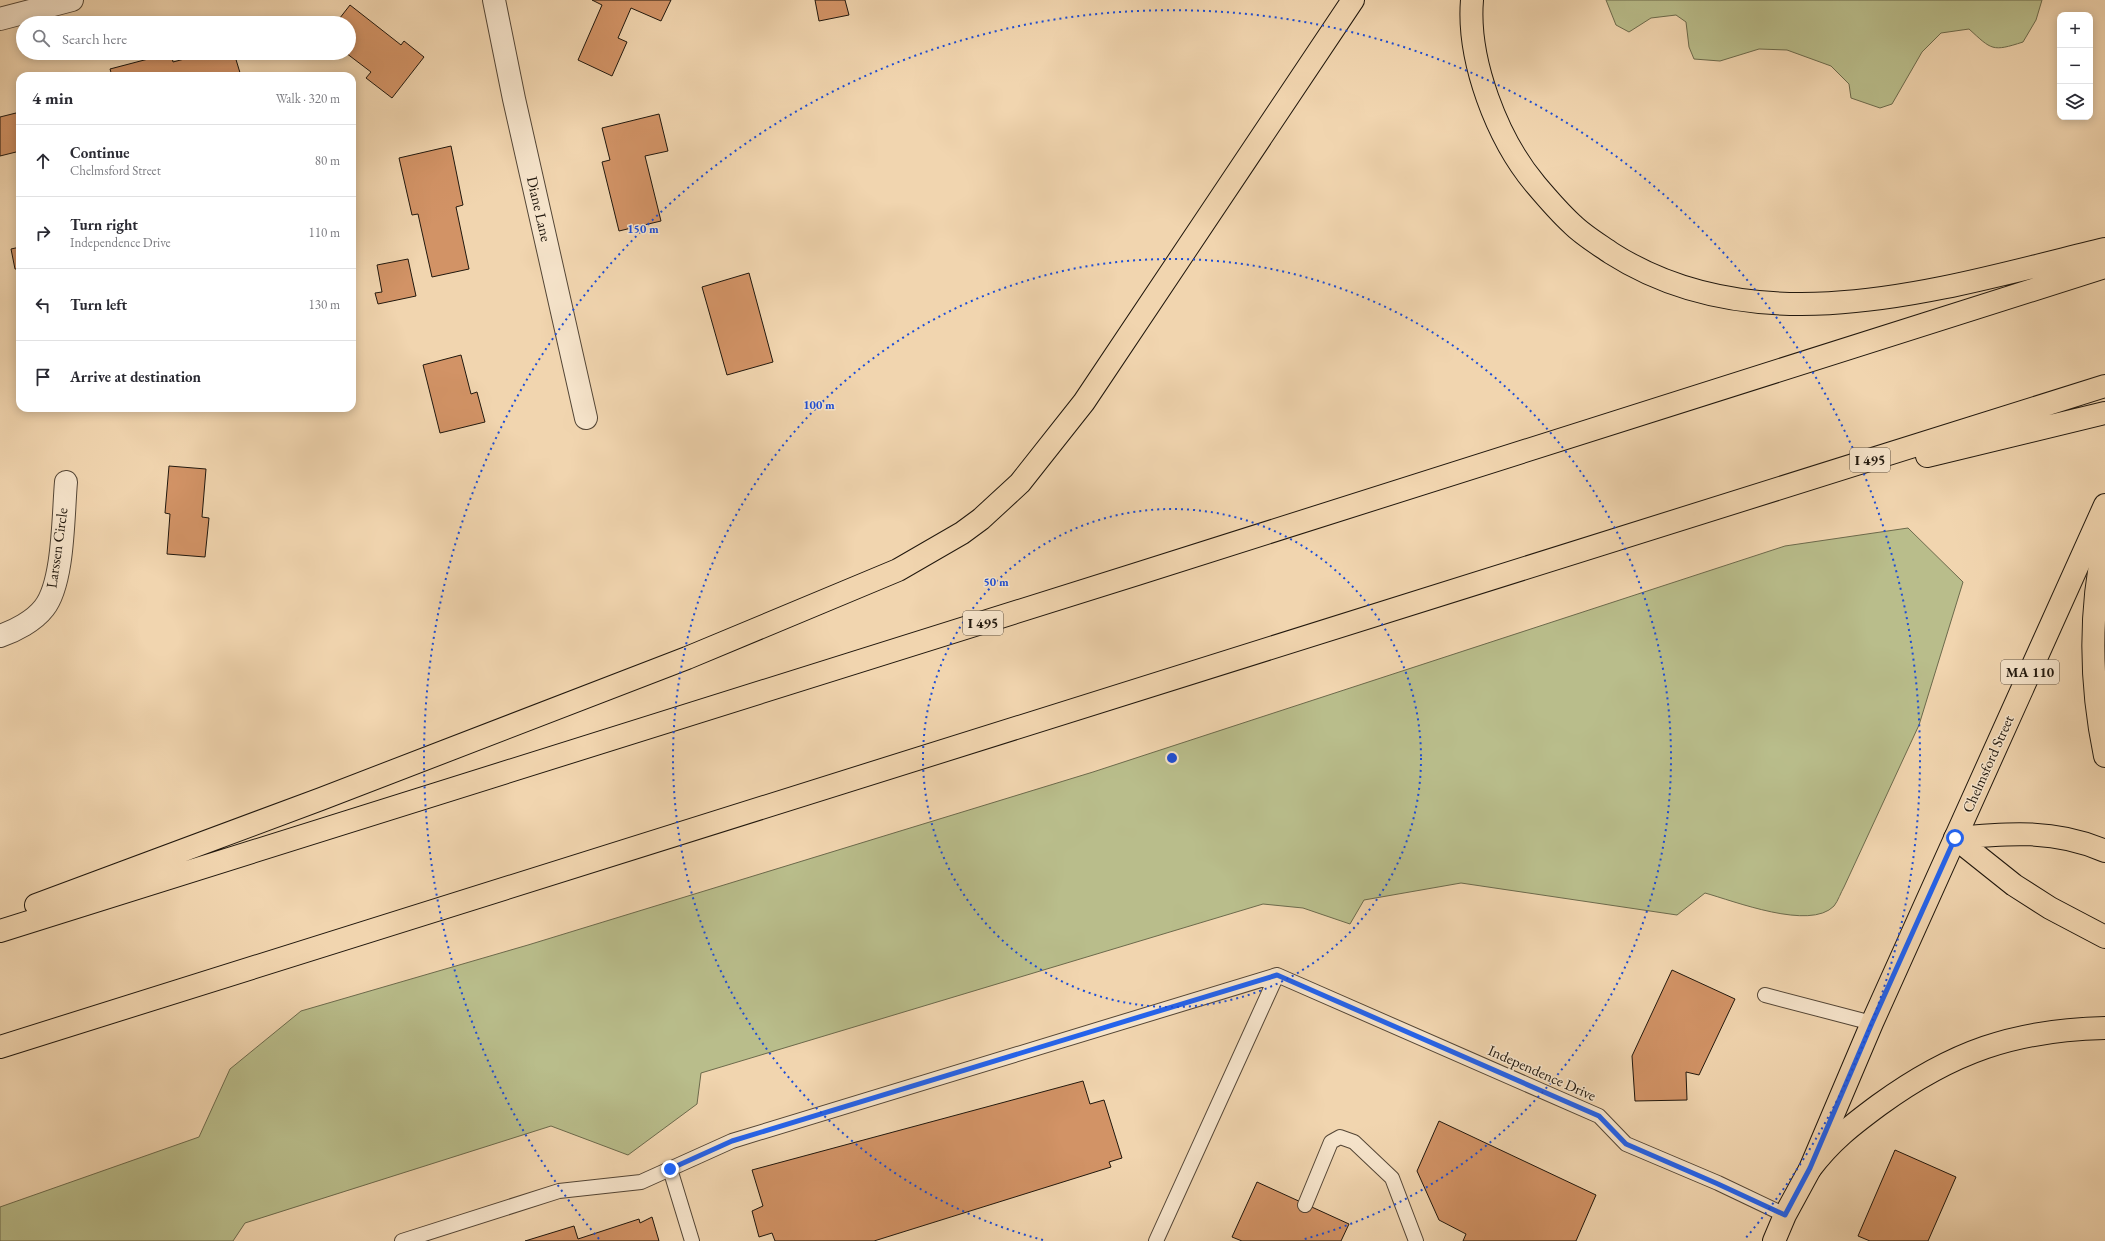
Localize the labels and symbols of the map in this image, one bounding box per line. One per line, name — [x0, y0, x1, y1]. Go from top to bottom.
street label: Diane Lane — [523, 174, 556, 243]
text: 150 m — [627, 221, 659, 237]
text: 100 m — [803, 397, 835, 413]
road number: I 495 — [1850, 448, 1890, 472]
street label: Larssen Circle — [41, 506, 72, 589]
text: 50 m — [983, 574, 1009, 590]
road number: I 495 — [963, 611, 1003, 635]
road number: MA 110 — [2001, 660, 2059, 684]
street label: Chelmsford Street — [1958, 712, 2018, 815]
centre of rings — [1165, 751, 1179, 765]
route start — [1946, 829, 1964, 847]
street label: Independence Drive — [1485, 1040, 1599, 1105]
route end — [661, 1160, 679, 1178]

